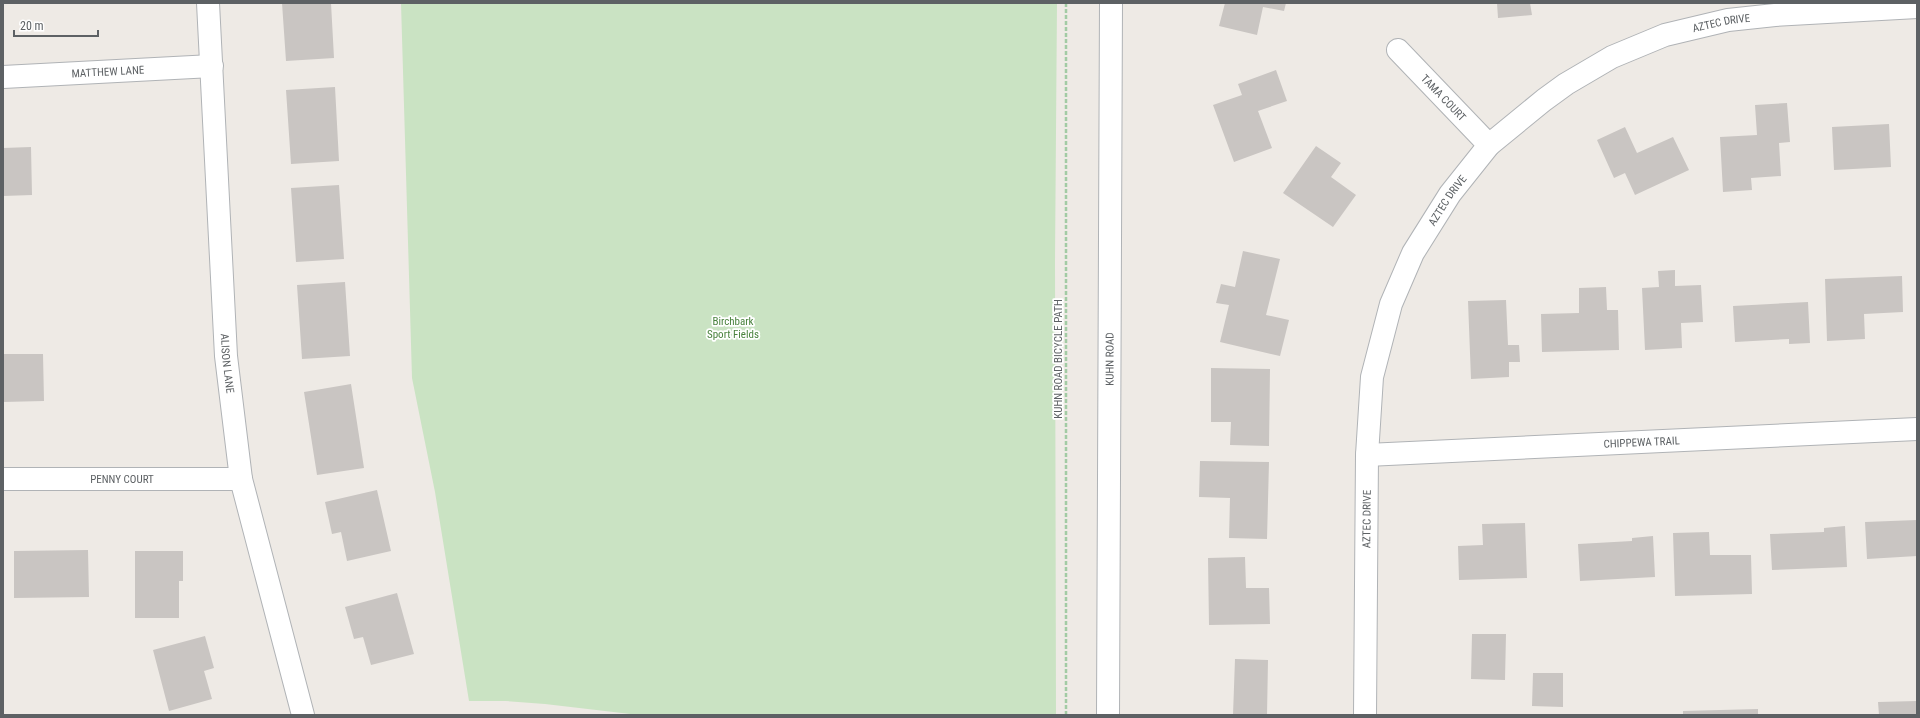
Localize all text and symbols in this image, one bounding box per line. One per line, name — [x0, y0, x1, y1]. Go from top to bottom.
scale bar — [14, 12, 98, 38]
street label: AZTEC DRIVE — [1691, 12, 1751, 35]
text: 20 m — [20, 19, 44, 33]
street label: MATTHEW LANE — [71, 64, 145, 80]
street label: TAMA COURT — [1418, 72, 1469, 124]
street label: AZTEC DRIVE — [1426, 172, 1470, 228]
street label: KUHN ROAD BICYCLE PATH — [1052, 299, 1065, 419]
park label: Birchbark Sport Fields — [707, 315, 759, 341]
street label: KUHN ROAD — [1103, 332, 1117, 386]
street label: ALISON LANE — [218, 333, 237, 395]
street label: CHIPPEWA TRAIL — [1603, 434, 1680, 451]
street label: PENNY COURT — [90, 473, 154, 486]
street label: AZTEC DRIVE — [1360, 489, 1374, 548]

